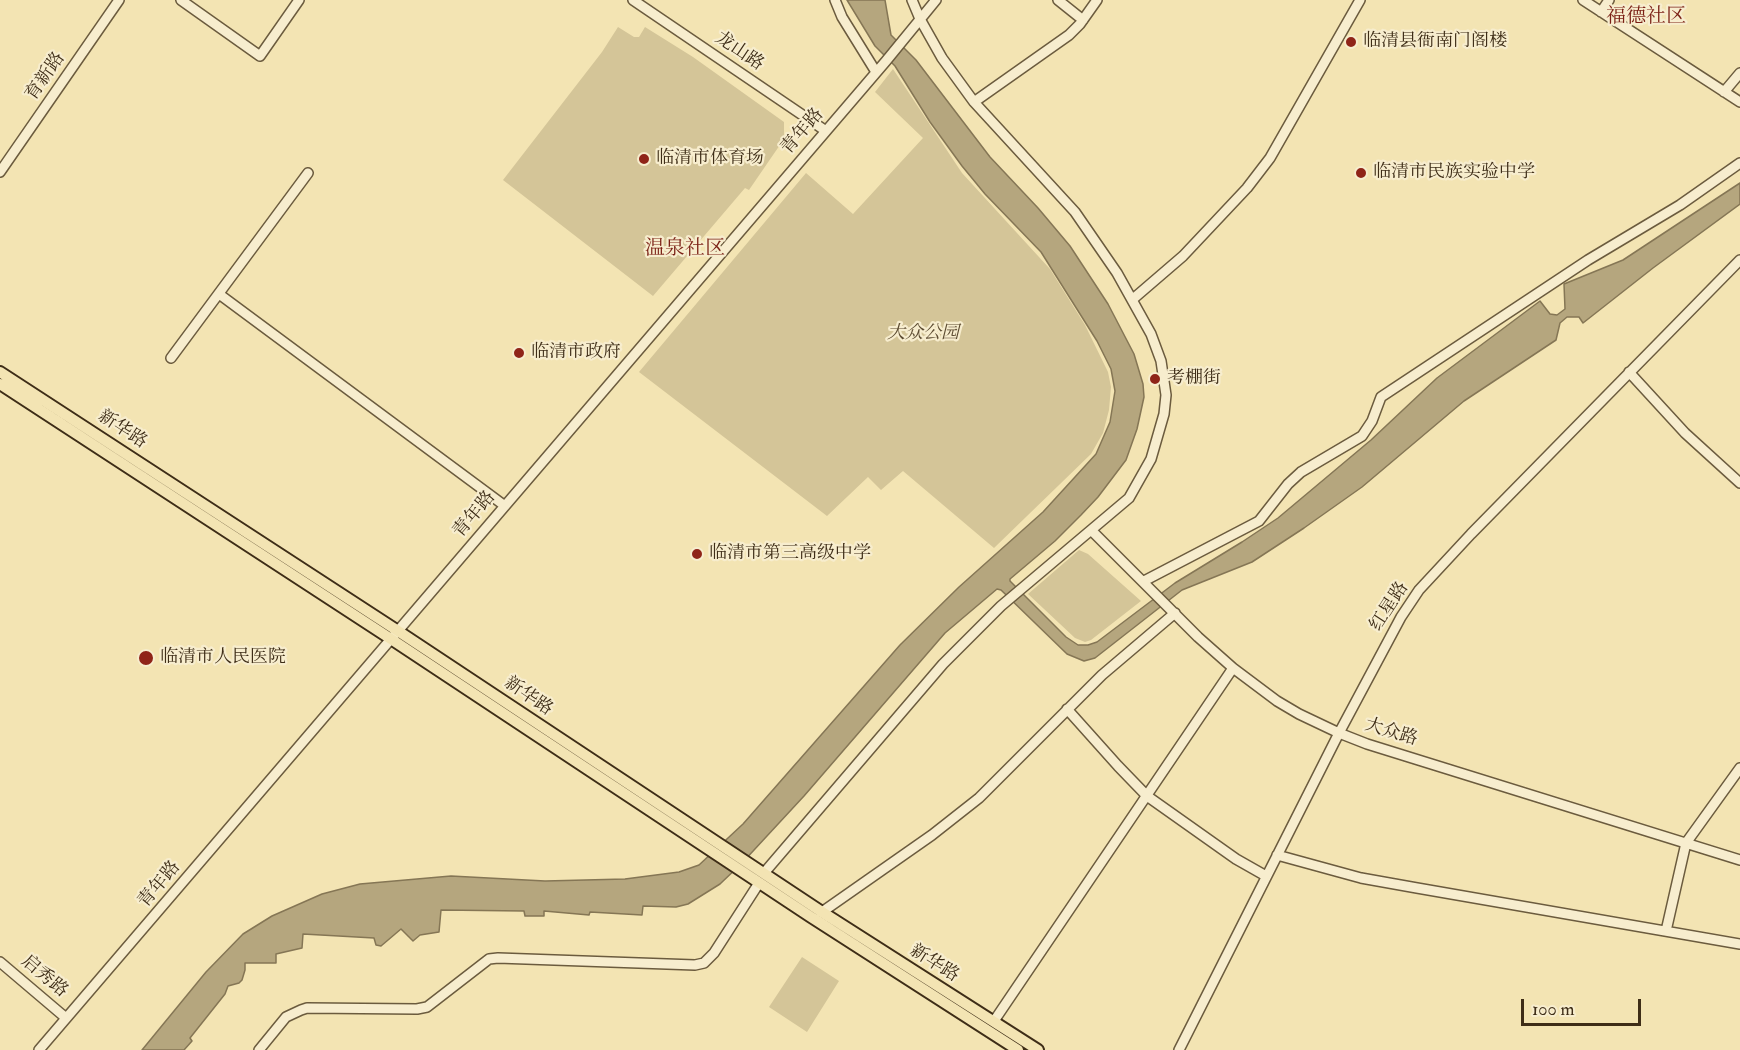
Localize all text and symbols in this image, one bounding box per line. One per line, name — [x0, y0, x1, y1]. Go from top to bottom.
district label: 福德社区 — [1606, 6, 1686, 30]
street label: 龙山路 — [711, 28, 767, 76]
place label: 临清县衙南门阁楼 — [1363, 31, 1507, 53]
marker: 临清县衙南门阁楼 — [1344, 35, 1358, 49]
street label: 育新路 — [22, 49, 70, 105]
street label: 青年路 — [777, 105, 829, 159]
place label: 临清市体育场 — [656, 148, 764, 170]
marker: 临清市体育场 — [637, 152, 651, 166]
place label: 临清市民族实验中学 — [1373, 162, 1535, 184]
marker: 临清市民族实验中学 — [1354, 166, 1368, 180]
district label: 温泉社区 — [645, 238, 725, 262]
park label: 大众公园 — [887, 323, 959, 345]
place label: 临清市政府 — [531, 342, 621, 364]
marker: 临清市政府 — [512, 346, 526, 360]
place label: 考棚街 — [1167, 368, 1221, 390]
marker: 考棚街 — [1148, 372, 1162, 386]
street label: 新华路 — [93, 406, 151, 454]
street label: 青年路 — [449, 487, 501, 543]
place label: 临清市第三高级中学 — [709, 543, 871, 565]
marker: 临清市第三高级中学 — [690, 547, 704, 561]
street label: 红星路 — [1366, 578, 1414, 636]
place label: 临清市人民医院 — [160, 647, 286, 669]
marker: 临清市人民医院 — [137, 649, 155, 667]
street label: 新华路 — [500, 673, 556, 721]
street label: 大众路 — [1362, 715, 1420, 751]
street label: 青年路 — [134, 857, 186, 913]
street label: 新华路 — [905, 941, 963, 987]
street label: 启秀路 — [16, 951, 72, 1003]
scale bar — [1524, 987, 1644, 1025]
text: 100 m — [1532, 998, 1575, 1021]

